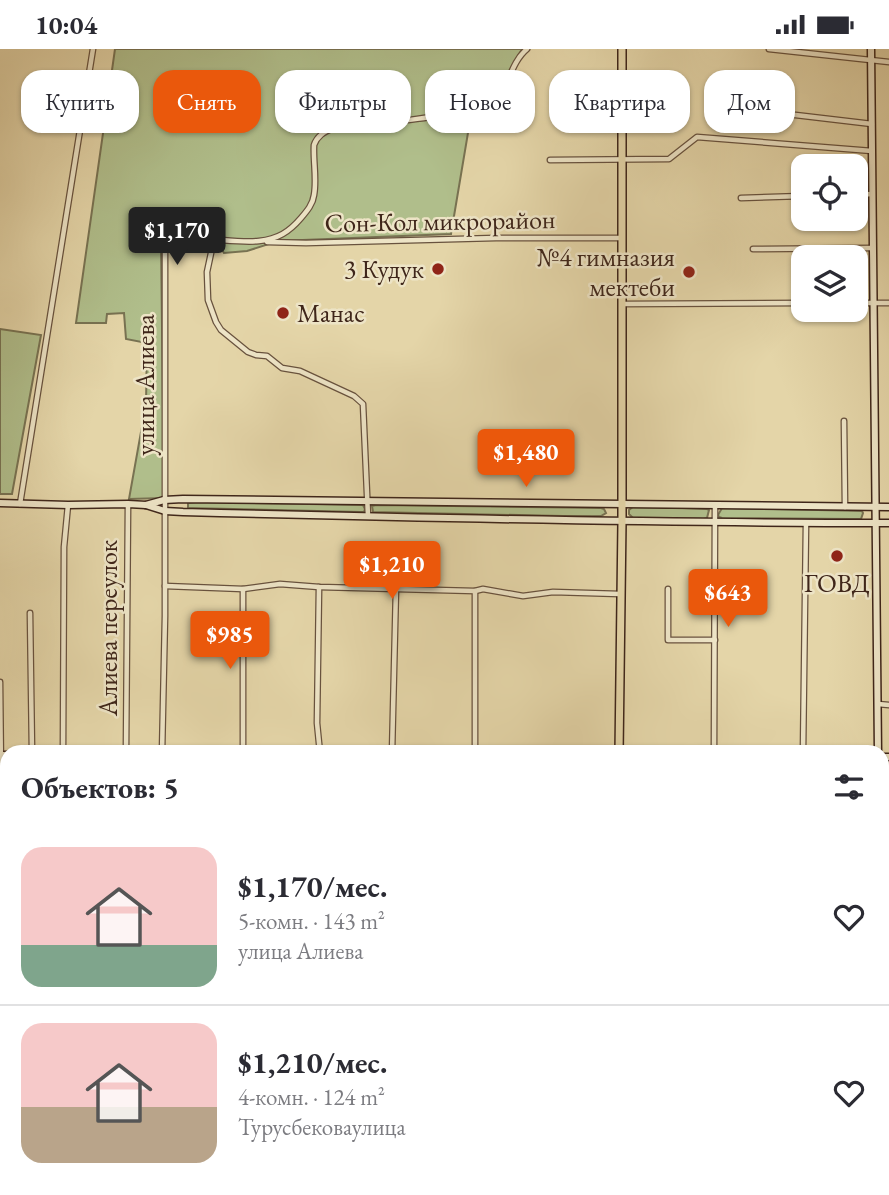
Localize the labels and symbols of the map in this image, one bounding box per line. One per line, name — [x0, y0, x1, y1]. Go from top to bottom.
street label: Сон-Кол микрорайон — [324, 202, 556, 240]
pin: $1,170 — [120, 207, 234, 267]
place label: №4 гимназия мектеби — [537, 240, 675, 304]
place label: 3 Кудук — [344, 252, 425, 286]
marker: 3 Кудук — [430, 261, 446, 277]
marker: №4 гимназия мектеби — [681, 264, 697, 280]
place label: Манас — [297, 296, 365, 330]
marker: Манас — [275, 305, 291, 321]
street label: улица Алиева — [128, 314, 162, 456]
pin: $1,480 — [469, 429, 583, 489]
street label: Алиева переулок — [91, 539, 125, 717]
pin: $1,210 — [335, 541, 449, 601]
marker: ГОВД — [829, 548, 845, 564]
place label: ГОВД — [804, 566, 870, 600]
pin: $643 — [687, 569, 769, 629]
pin: $985 — [189, 611, 271, 671]

